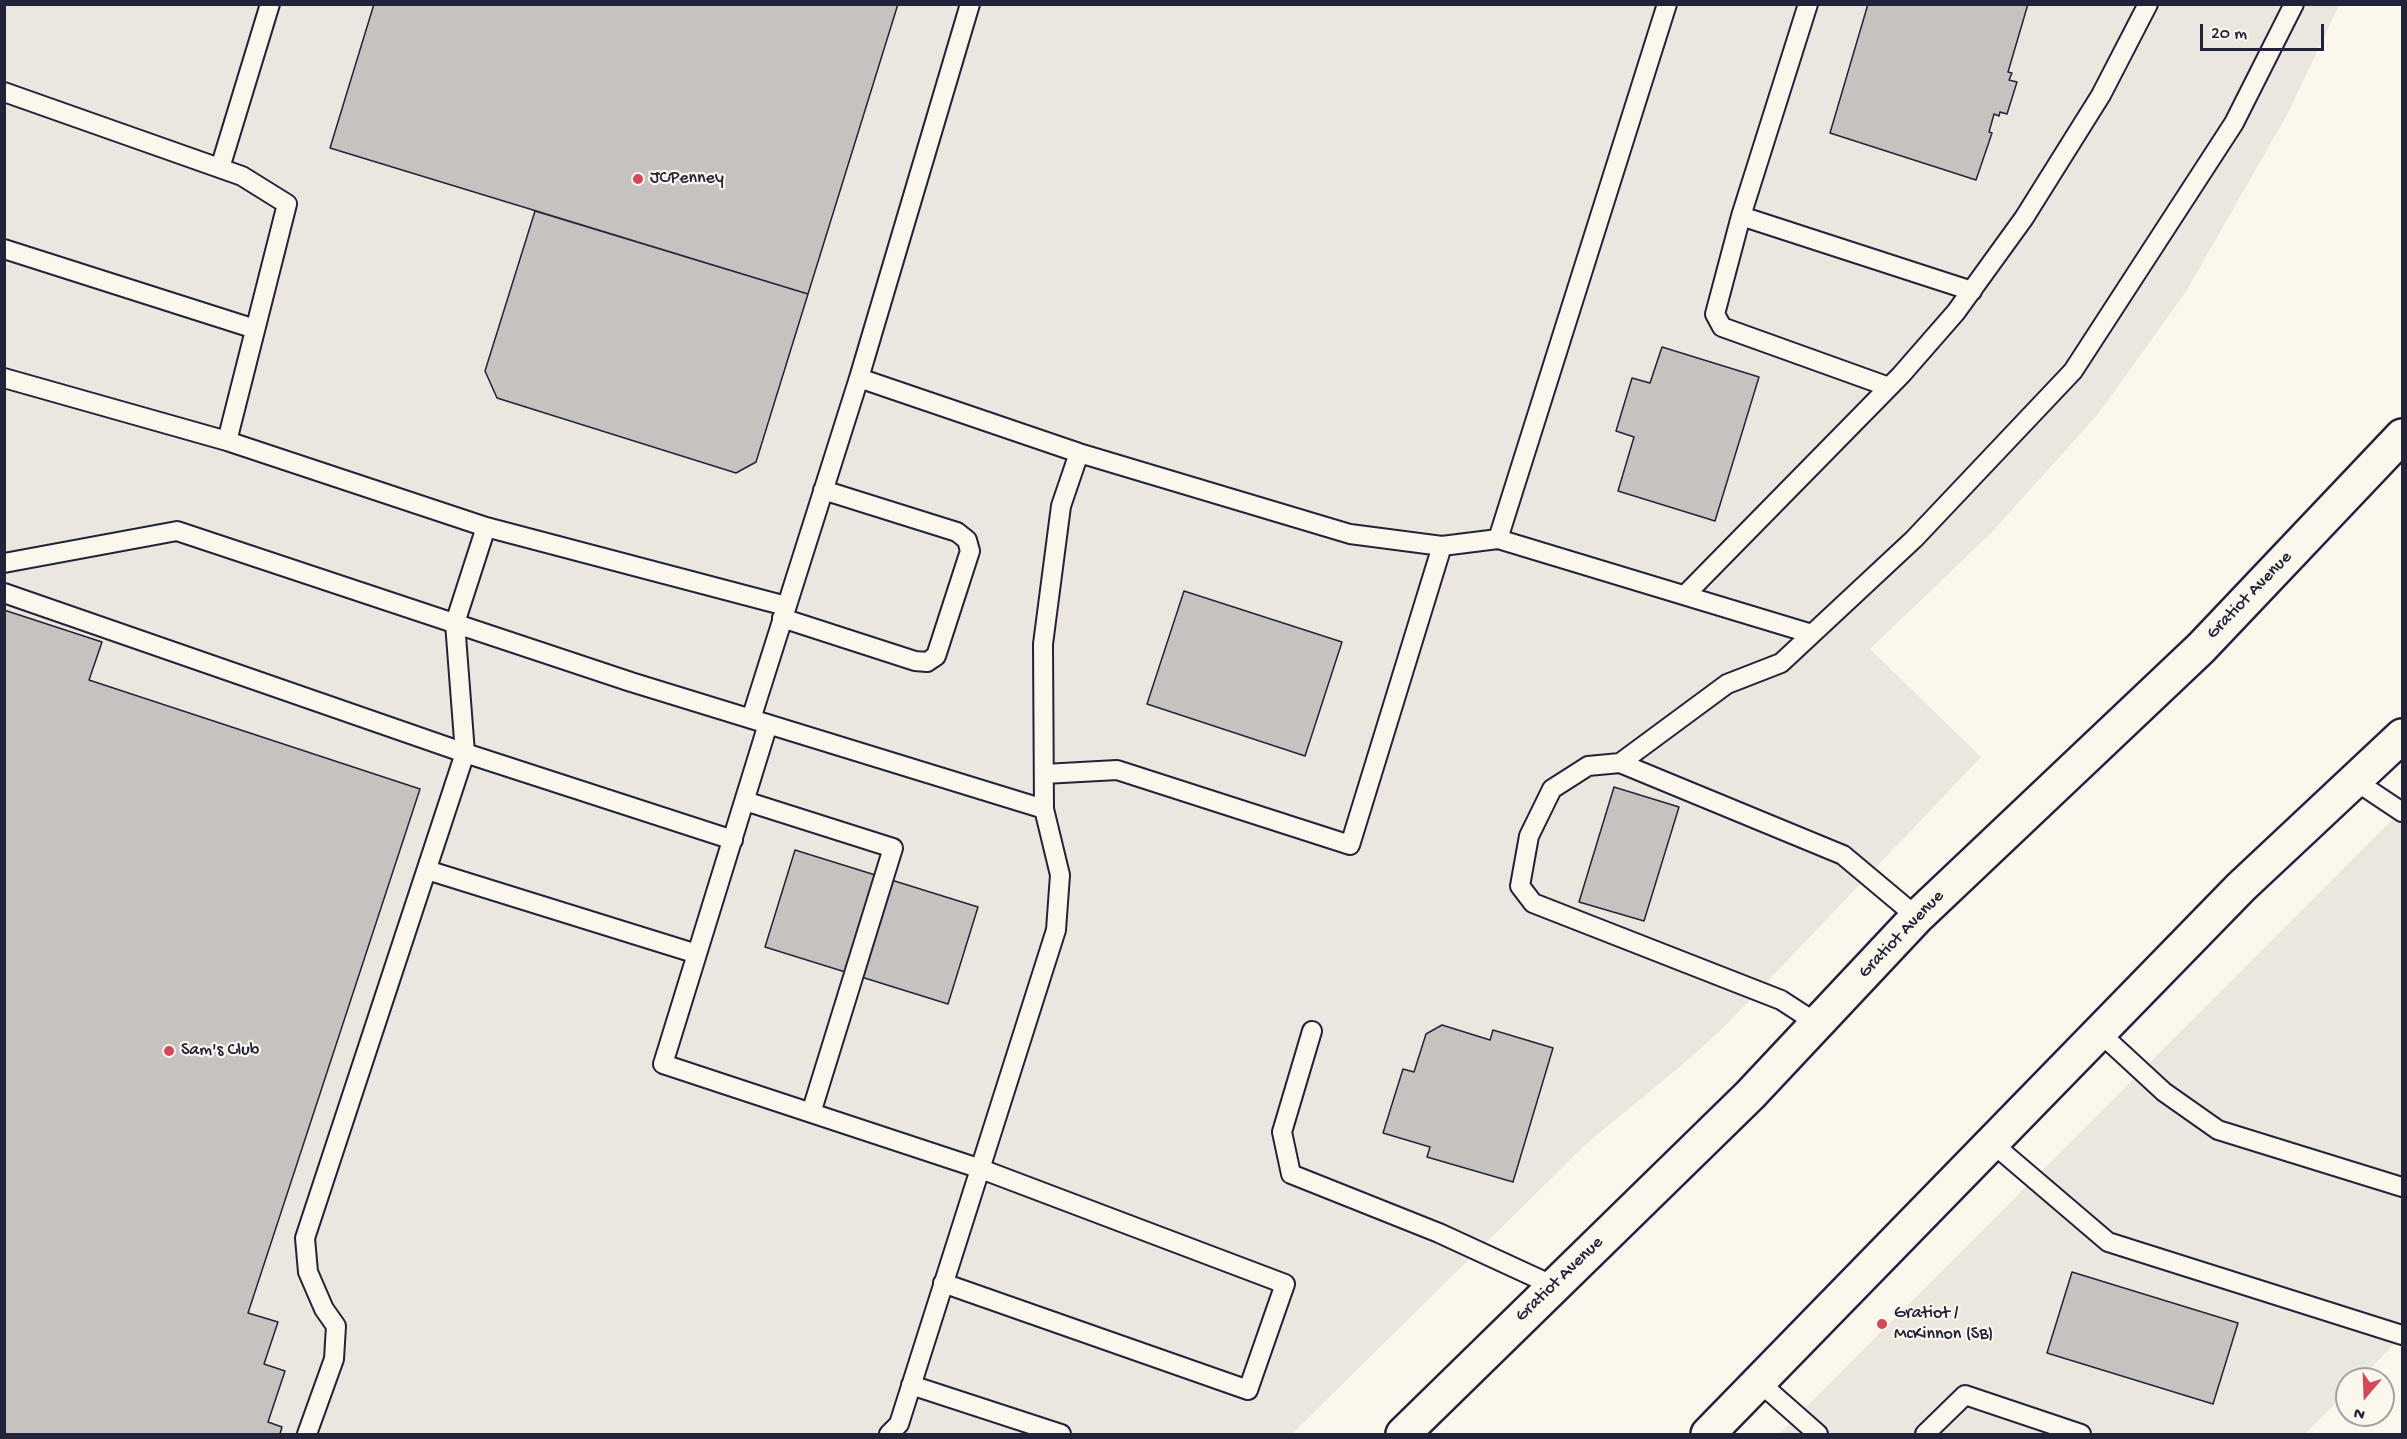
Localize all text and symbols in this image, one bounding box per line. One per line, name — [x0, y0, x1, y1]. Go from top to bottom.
scale bar — [2203, 12, 2328, 50]
text: 20 m — [2211, 24, 2247, 45]
place label: JCPenney — [650, 168, 724, 190]
marker: JCPenney — [631, 172, 645, 186]
street label: Gratiot Avenue — [2203, 547, 2297, 645]
street label: Gratiot Avenue — [1855, 886, 1949, 984]
place label: Sam's Club — [181, 1040, 259, 1062]
marker: Sam's Club — [162, 1044, 176, 1058]
street label: Gratiot Avenue — [1511, 1233, 1609, 1327]
place label: Gratiot / McKinnon (SB) — [1894, 1303, 1993, 1346]
marker: Gratiot / McKinnon (SB) — [1875, 1317, 1889, 1331]
north arrow — [2335, 1367, 2395, 1427]
text: N — [2352, 1402, 2368, 1423]

